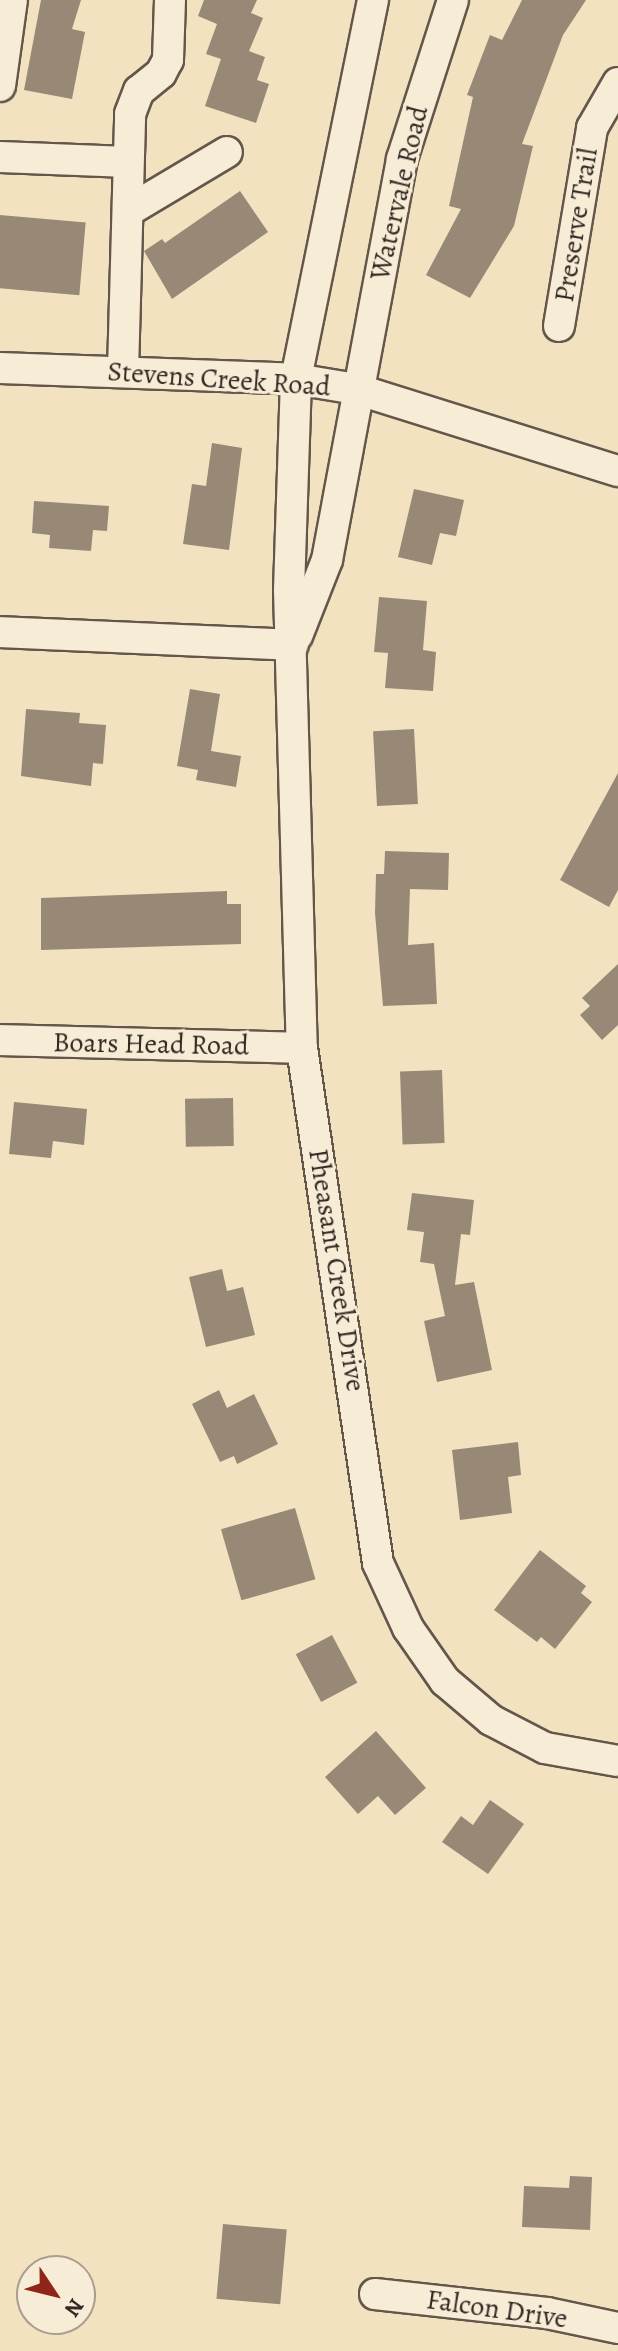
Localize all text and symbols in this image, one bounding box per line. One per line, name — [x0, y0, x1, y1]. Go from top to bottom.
street label: Watervale Road — [363, 102, 435, 284]
street label: Preserve Trail — [547, 145, 605, 305]
street label: Stevens Creek Road — [106, 354, 332, 404]
street label: Boars Head Road — [53, 1025, 249, 1063]
street label: Pheasant Creek Drive — [301, 1146, 373, 1394]
north arrow — [16, 2255, 96, 2335]
street label: Falcon Drive — [424, 2282, 570, 2336]
text: N — [57, 2292, 91, 2323]

